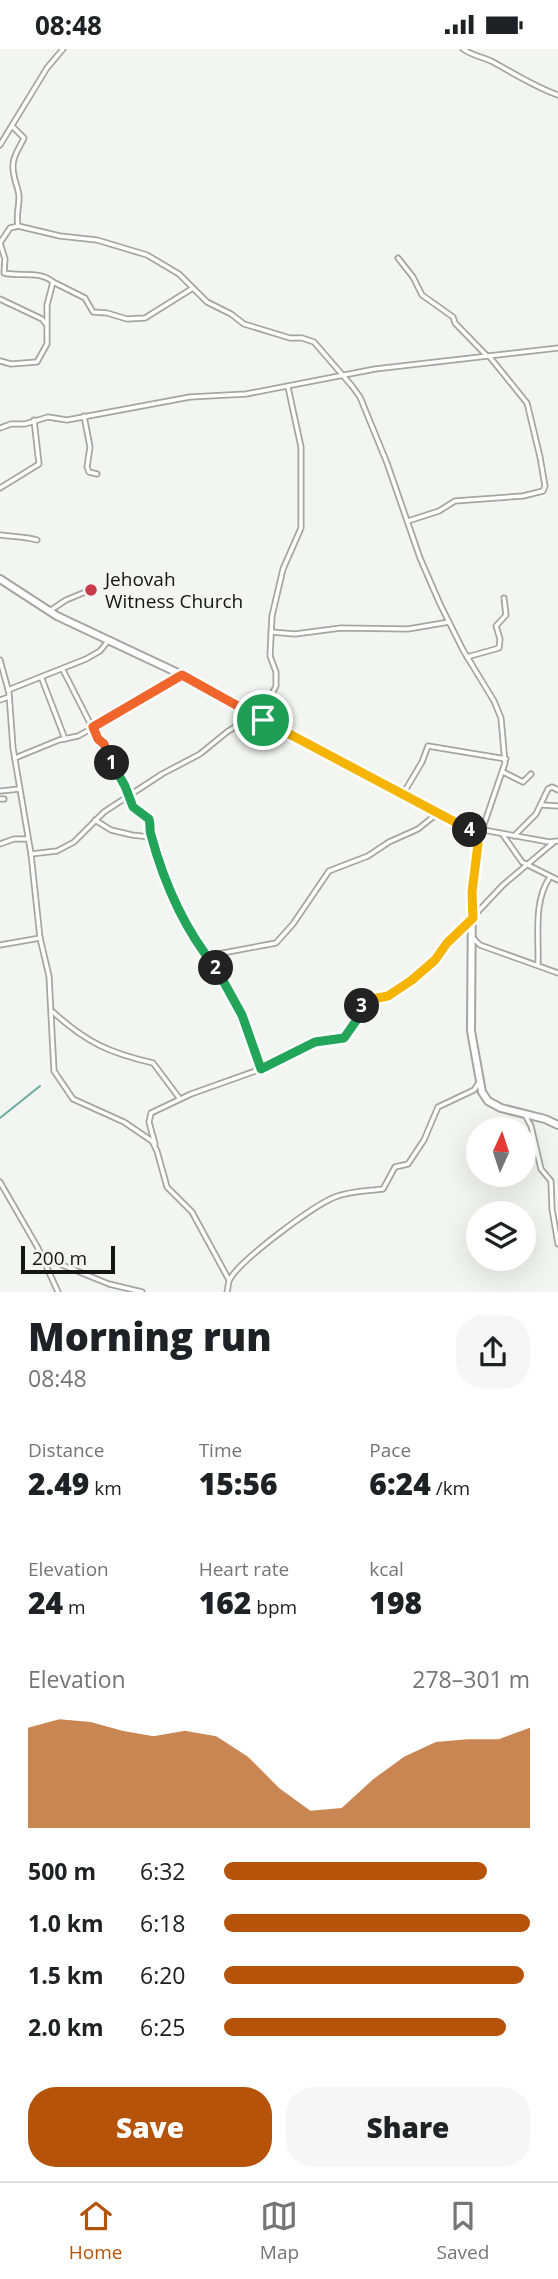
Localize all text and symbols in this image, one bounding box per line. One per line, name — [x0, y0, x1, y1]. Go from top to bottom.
text: 08:48 — [35, 7, 102, 43]
place label: Jehovah Witness Church — [103, 566, 243, 614]
marker: Jehovah Witness Church — [83, 582, 99, 598]
pin — [233, 690, 293, 750]
icon: arrive — [244, 701, 282, 739]
pin: 1 — [94, 745, 130, 781]
text: 1 — [106, 749, 117, 775]
pin: 4 — [452, 813, 488, 847]
text: 4 — [464, 816, 475, 842]
pin: 2 — [198, 951, 234, 985]
text: 2 — [210, 954, 221, 980]
pin: 3 — [344, 989, 380, 1023]
text: 3 — [356, 992, 367, 1018]
north arrow — [466, 1117, 536, 1187]
map controls — [466, 1117, 536, 1271]
button: layers — [466, 1201, 536, 1271]
scale bar — [21, 1243, 116, 1275]
text: 200 m — [32, 1245, 87, 1271]
text: Morning run — [28, 1310, 272, 1362]
button: share — [456, 1315, 530, 1389]
text: 08:48 — [28, 1362, 87, 1394]
text: Distance — [28, 1437, 104, 1463]
text: Time — [199, 1437, 242, 1463]
text: Pace — [369, 1437, 411, 1463]
text: 2.49 — [28, 1463, 89, 1504]
text: 15:56 — [199, 1463, 278, 1504]
text: 6:24 — [369, 1463, 431, 1504]
text: km — [89, 1475, 122, 1501]
text: /km — [431, 1475, 470, 1501]
text: Elevation — [28, 1556, 109, 1582]
text: Heart rate — [199, 1556, 289, 1582]
text: kcal — [369, 1556, 404, 1582]
text: 24 — [28, 1582, 63, 1623]
text: 162 — [199, 1582, 251, 1623]
text: 198 — [369, 1582, 422, 1623]
text: m — [63, 1594, 86, 1620]
text: bpm — [251, 1594, 297, 1620]
text: Elevation — [28, 1663, 126, 1695]
text: 278–301 m — [412, 1663, 530, 1695]
text: 500 m — [28, 1855, 96, 1887]
text: 6:32 — [140, 1855, 186, 1887]
text: 1.0 km — [28, 1907, 104, 1939]
text: 6:18 — [140, 1907, 186, 1939]
text: 1.5 km — [28, 1959, 104, 1991]
text: 6:20 — [140, 1959, 186, 1991]
text: 2.0 km — [28, 2011, 104, 2043]
text: 6:25 — [140, 2011, 186, 2043]
button: Save — [28, 2087, 272, 2167]
button: Share — [286, 2087, 530, 2167]
tab: Home — [69, 2197, 122, 2265]
tab: Map — [260, 2197, 299, 2265]
tab: Saved — [437, 2197, 489, 2265]

